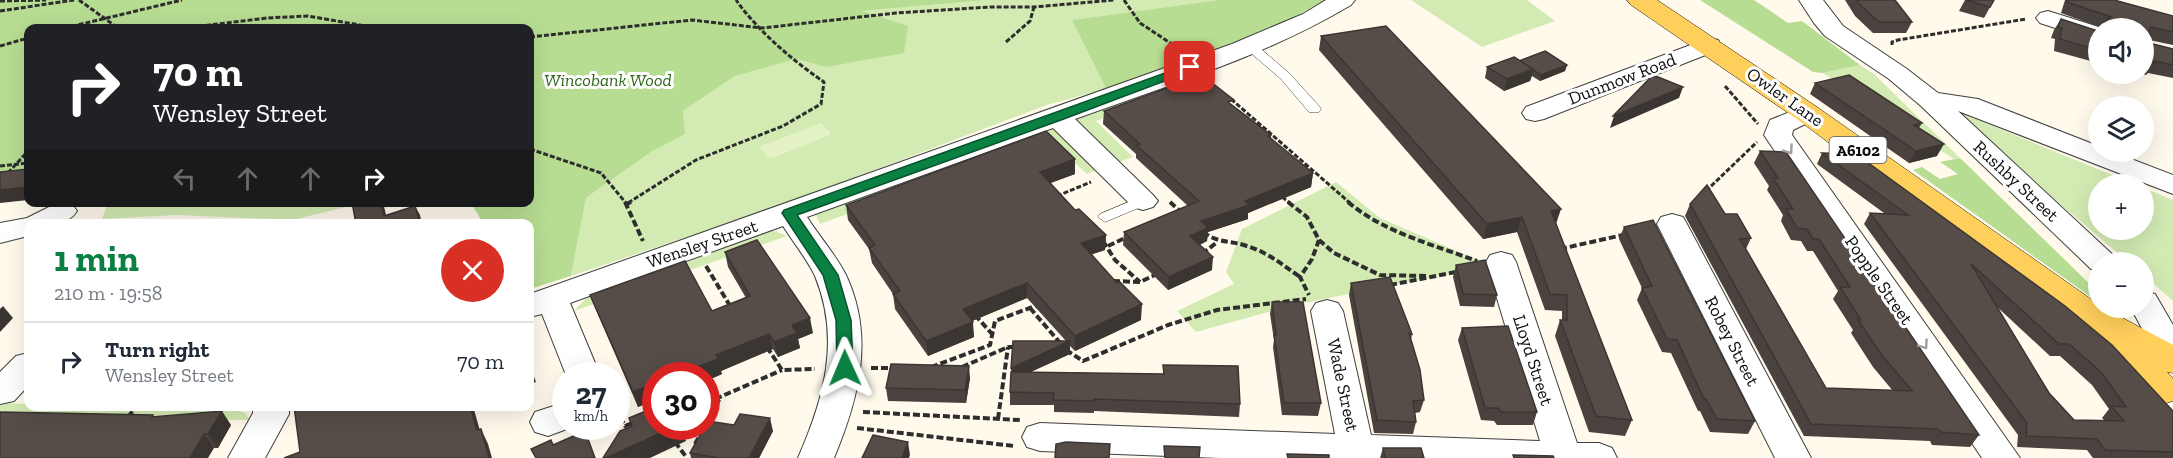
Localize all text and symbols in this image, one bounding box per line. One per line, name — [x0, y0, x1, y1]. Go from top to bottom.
map controls — [2088, 18, 2154, 318]
button: sound — [2088, 18, 2154, 84]
pin — [1164, 41, 1215, 92]
text: 70 m — [153, 46, 243, 97]
icon: right — [54, 48, 132, 126]
street label: Dunmow Road — [1565, 48, 1679, 110]
icon: arrive — [1173, 50, 1206, 83]
street label: Owler Lane — [1742, 63, 1828, 131]
park label: Wincobank Wood — [544, 69, 672, 91]
button: layers — [2088, 96, 2154, 162]
text: Wensley Street — [153, 97, 327, 129]
street label: Rushby Street — [1969, 136, 2064, 226]
road number: A6102 — [1830, 137, 1886, 163]
one-way arrow — [1782, 144, 1793, 155]
icon: left — [168, 162, 201, 195]
icon: ahead — [231, 162, 264, 195]
icon: ahead — [294, 162, 327, 195]
icon: right — [357, 162, 390, 195]
button: + — [2088, 174, 2154, 240]
street label: Wensley Street — [644, 215, 761, 273]
street label: Popple Street — [1840, 231, 1918, 329]
text: 1 min — [54, 237, 139, 280]
button: close — [441, 239, 504, 302]
button: − — [2088, 252, 2154, 318]
text: 210 m · 19:58 — [54, 281, 163, 305]
street label: Robey Street — [1700, 292, 1764, 390]
street label: Lloyd Street — [1508, 312, 1558, 408]
text: Turn right — [105, 336, 209, 363]
position arrow — [813, 336, 877, 400]
street label: Wade Street — [1322, 336, 1364, 434]
one-way arrow — [1917, 339, 1928, 350]
icon: right — [54, 345, 87, 378]
text: 70 m — [457, 348, 504, 375]
speed limit sign: 30 — [642, 362, 720, 440]
text: Wensley Street — [105, 363, 234, 387]
text: 27 — [576, 376, 606, 412]
text: km/h — [574, 407, 608, 425]

